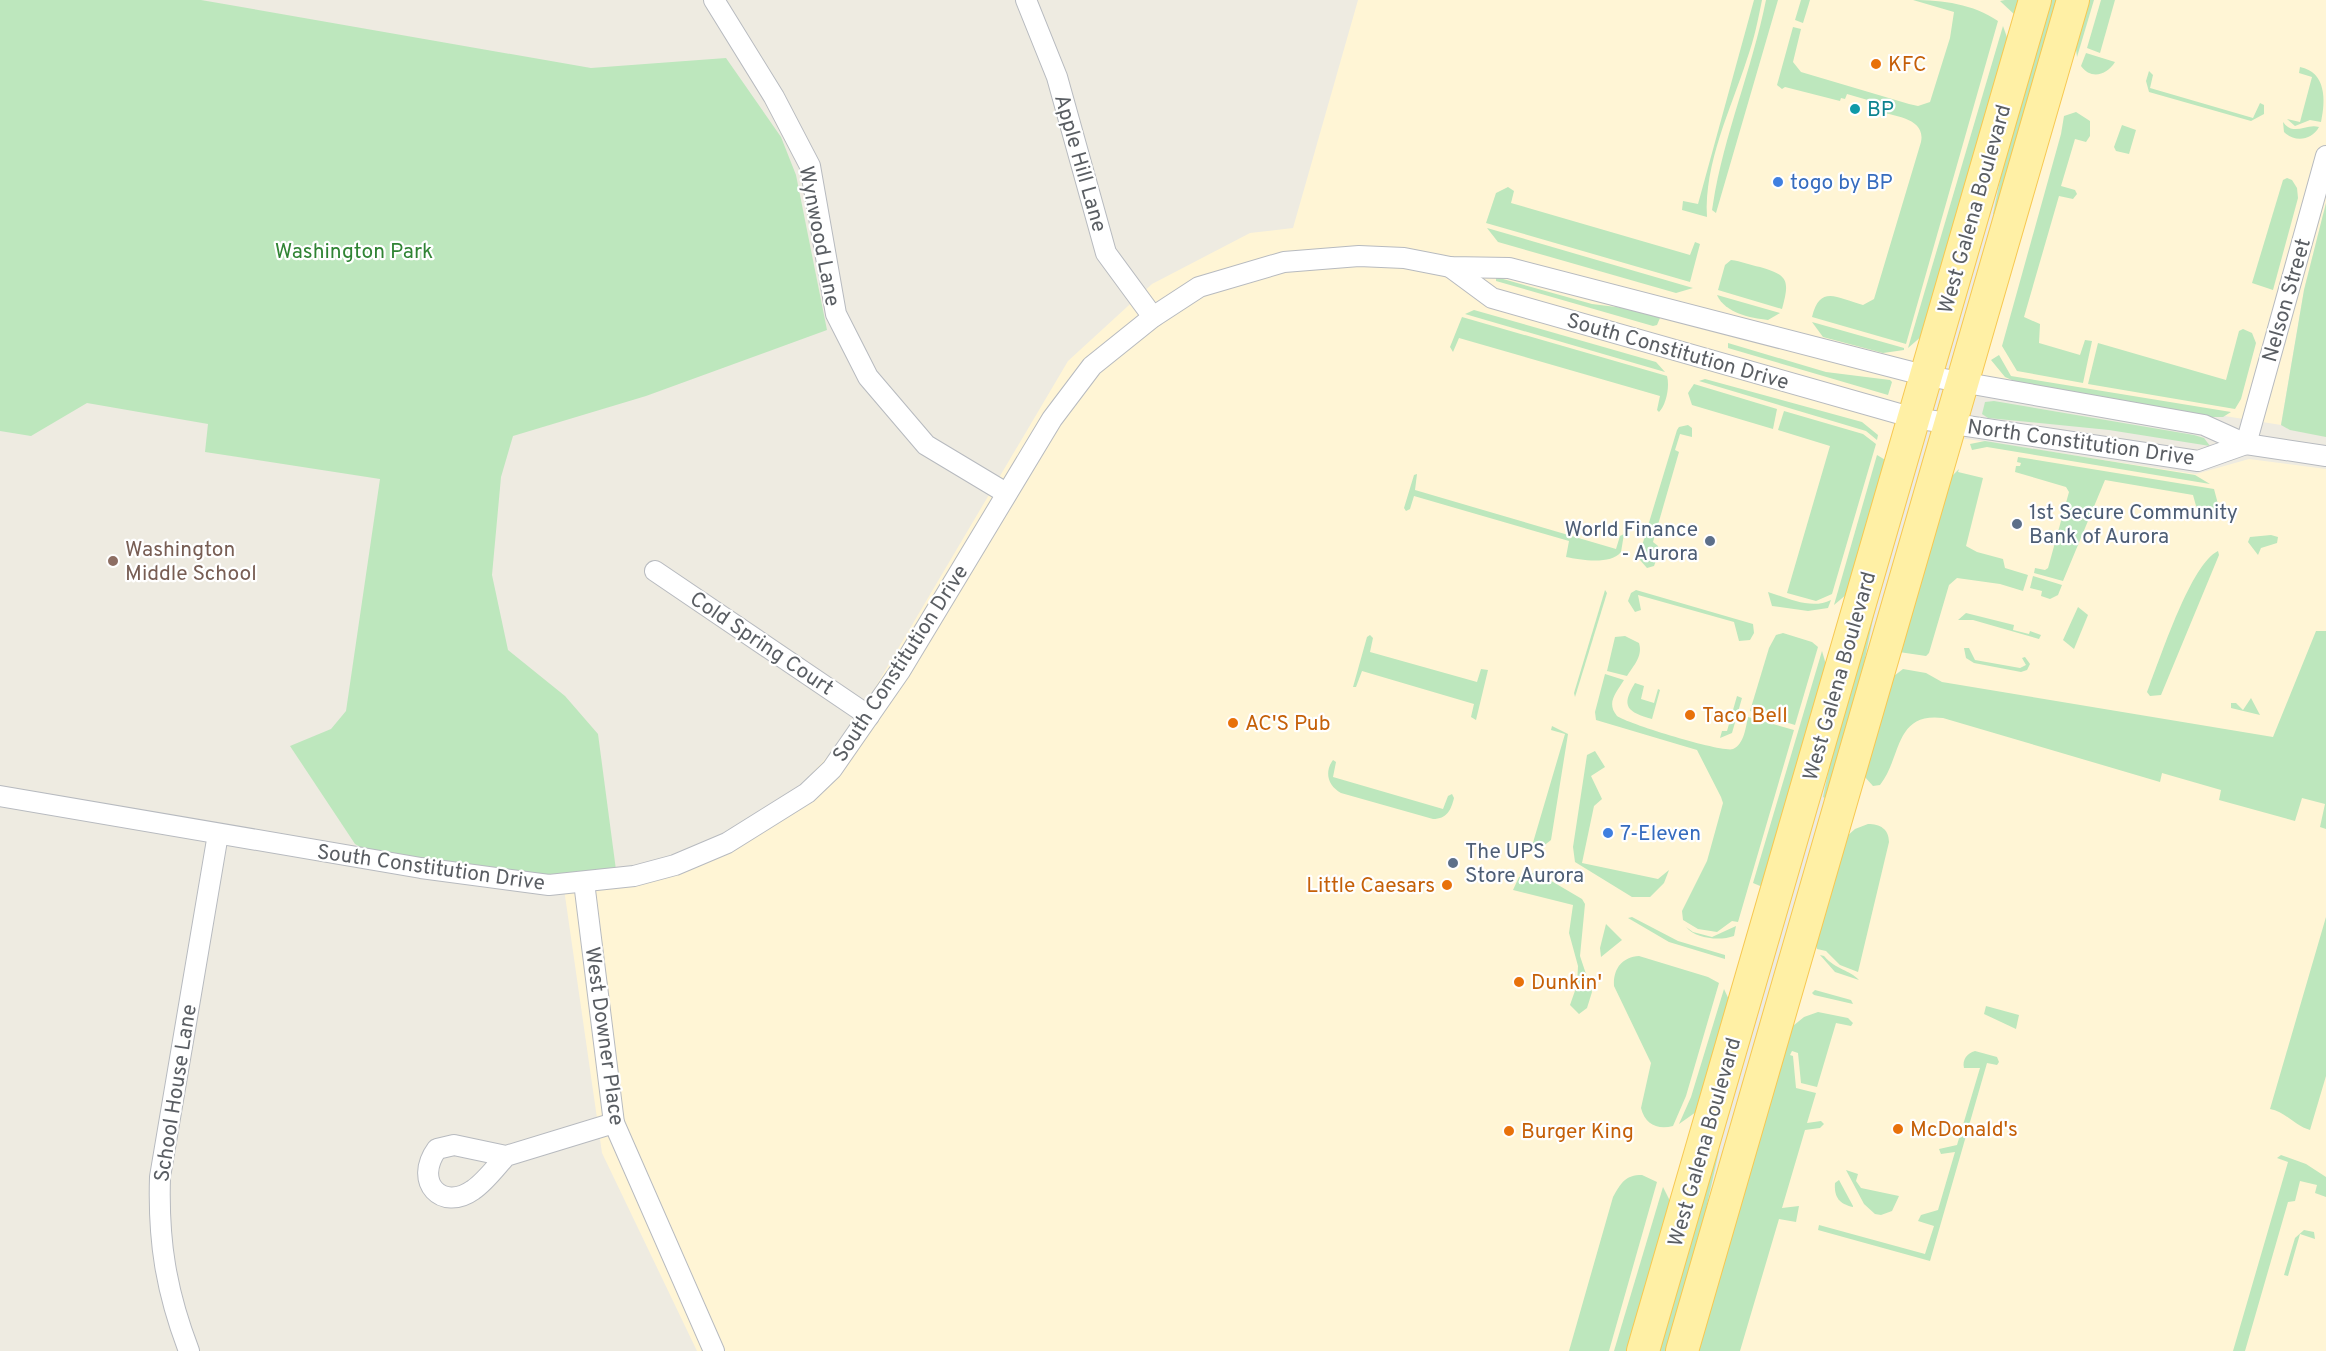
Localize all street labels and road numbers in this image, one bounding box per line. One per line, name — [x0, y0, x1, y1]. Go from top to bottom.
street label: Apple Hill Lane — [1047, 91, 1112, 235]
street label: West Galena Boulevard — [1933, 102, 2018, 317]
street label: Wynwood Lane — [792, 164, 845, 309]
street label: Nelson Street — [2257, 235, 2318, 365]
street label: South Constitution Drive — [1563, 308, 1792, 397]
street label: North Constitution Drive — [1965, 414, 2196, 473]
street label: South Constitution Drive — [827, 560, 975, 768]
street label: West Galena Boulevard — [1798, 569, 1883, 784]
street label: Cold Spring Court — [684, 586, 838, 702]
street label: South Constitution Drive — [315, 839, 546, 898]
street label: West Downer Place — [578, 945, 629, 1127]
street label: School House Lane — [149, 1002, 204, 1184]
street label: West Galena Boulevard — [1663, 1035, 1748, 1250]

